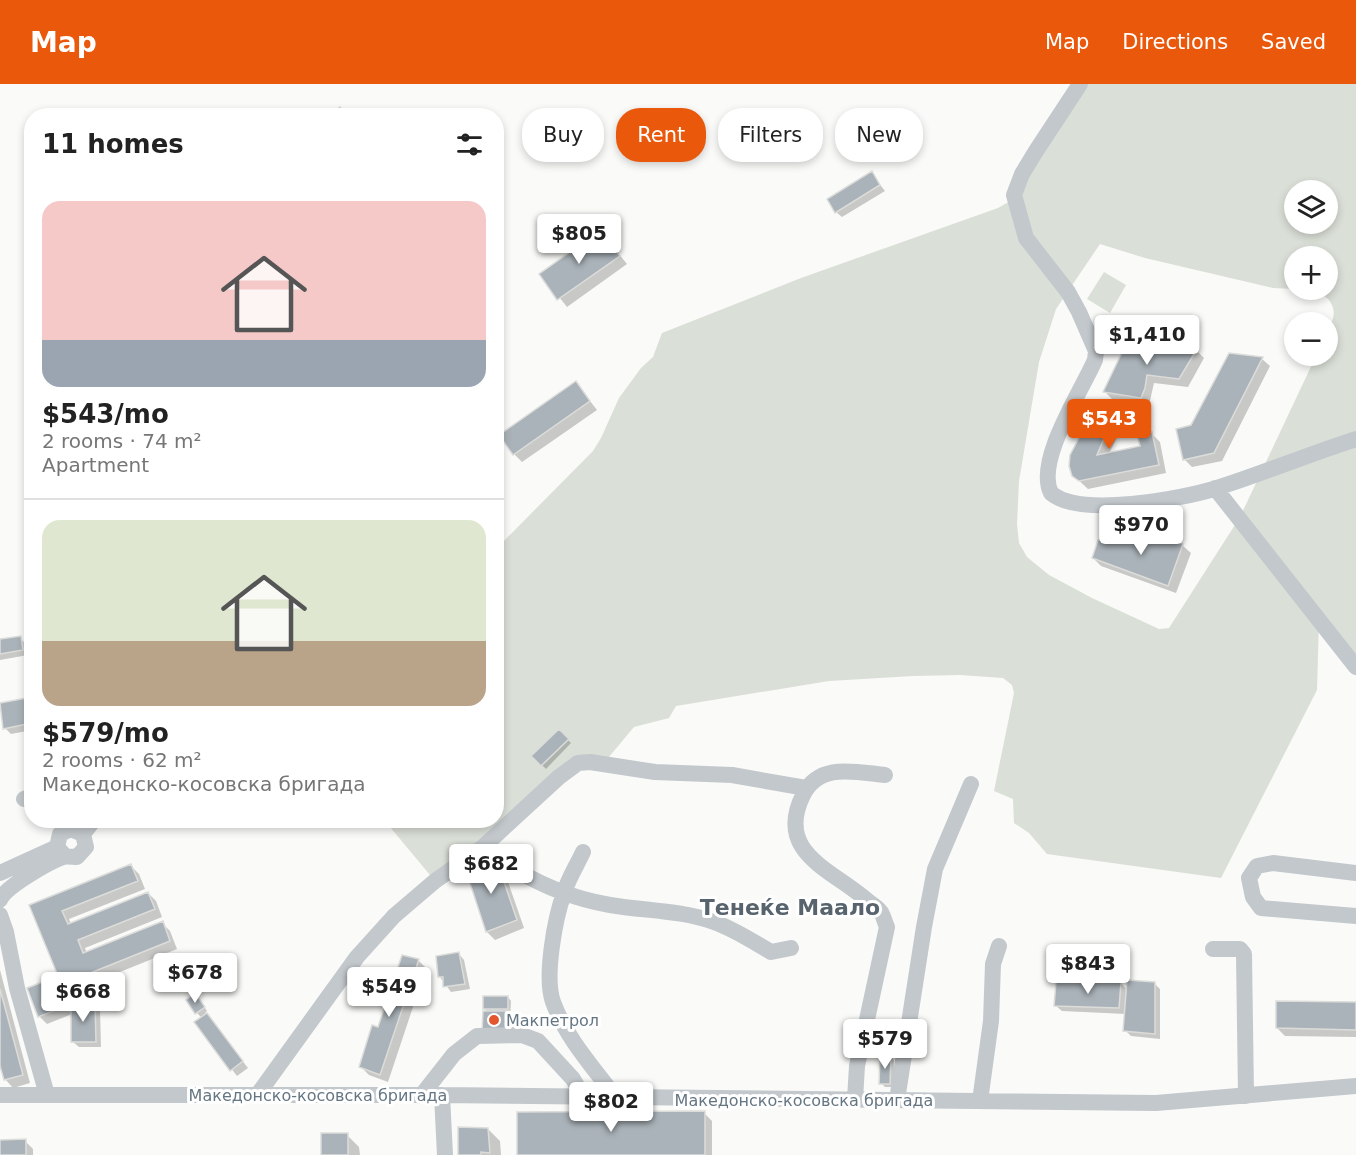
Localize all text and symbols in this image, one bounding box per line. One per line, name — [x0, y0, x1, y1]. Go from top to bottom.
text: Map — [30, 26, 97, 59]
text: Map — [1045, 30, 1089, 54]
text: Directions — [1122, 30, 1228, 54]
text: Saved — [1261, 30, 1326, 54]
chip: Buy — [522, 108, 604, 162]
chip: Rent — [616, 108, 706, 162]
chip: Filters — [718, 108, 823, 162]
chip: New — [835, 108, 923, 162]
icon: filters — [453, 128, 486, 161]
text: 11 homes — [42, 129, 184, 159]
map controls — [1284, 180, 1338, 366]
button: layers — [1284, 180, 1338, 234]
pin: $805 — [543, 214, 615, 265]
text: $805 — [551, 221, 607, 245]
icon: home — [210, 240, 318, 348]
button: + — [1284, 246, 1338, 300]
button: − — [1284, 312, 1338, 366]
pin: $1,410 — [1098, 315, 1196, 366]
text: $1,410 — [1108, 322, 1186, 346]
text: $543/mo — [42, 399, 169, 429]
pin: $543 — [1073, 399, 1145, 450]
text: $543 — [1081, 406, 1137, 430]
text: 2 rooms · 74 m² — [42, 429, 202, 453]
text: Apartment — [42, 453, 149, 477]
pin: $970 — [1105, 505, 1177, 556]
text: $970 — [1113, 512, 1169, 536]
icon: home — [210, 559, 318, 667]
text: $579/mo — [42, 718, 169, 748]
text: 2 rooms · 62 m² — [42, 748, 202, 772]
text: Македонско-косовска бригада — [42, 772, 365, 796]
pin: $682 — [455, 844, 527, 895]
text: $682 — [463, 851, 519, 875]
district label: Тенеќе Маало — [700, 895, 880, 920]
pin: $843 — [1052, 944, 1124, 995]
text: $843 — [1060, 951, 1116, 975]
pin: $678 — [159, 953, 231, 1004]
text: $678 — [167, 960, 223, 984]
pin: $549 — [353, 967, 425, 1018]
pin: $668 — [47, 972, 119, 1023]
text: $549 — [361, 974, 417, 998]
text: $668 — [55, 979, 111, 1003]
place label: Макпетрол — [506, 1011, 599, 1030]
marker: Макпетрол — [487, 1013, 501, 1027]
pin: $579 — [849, 1019, 921, 1070]
text: $579 — [857, 1026, 913, 1050]
pin: $802 — [575, 1082, 647, 1133]
street label: Македонско-косовска бригада — [189, 1086, 447, 1105]
text: $802 — [583, 1089, 639, 1113]
street label: Македонско-косовска бригада — [675, 1091, 933, 1110]

